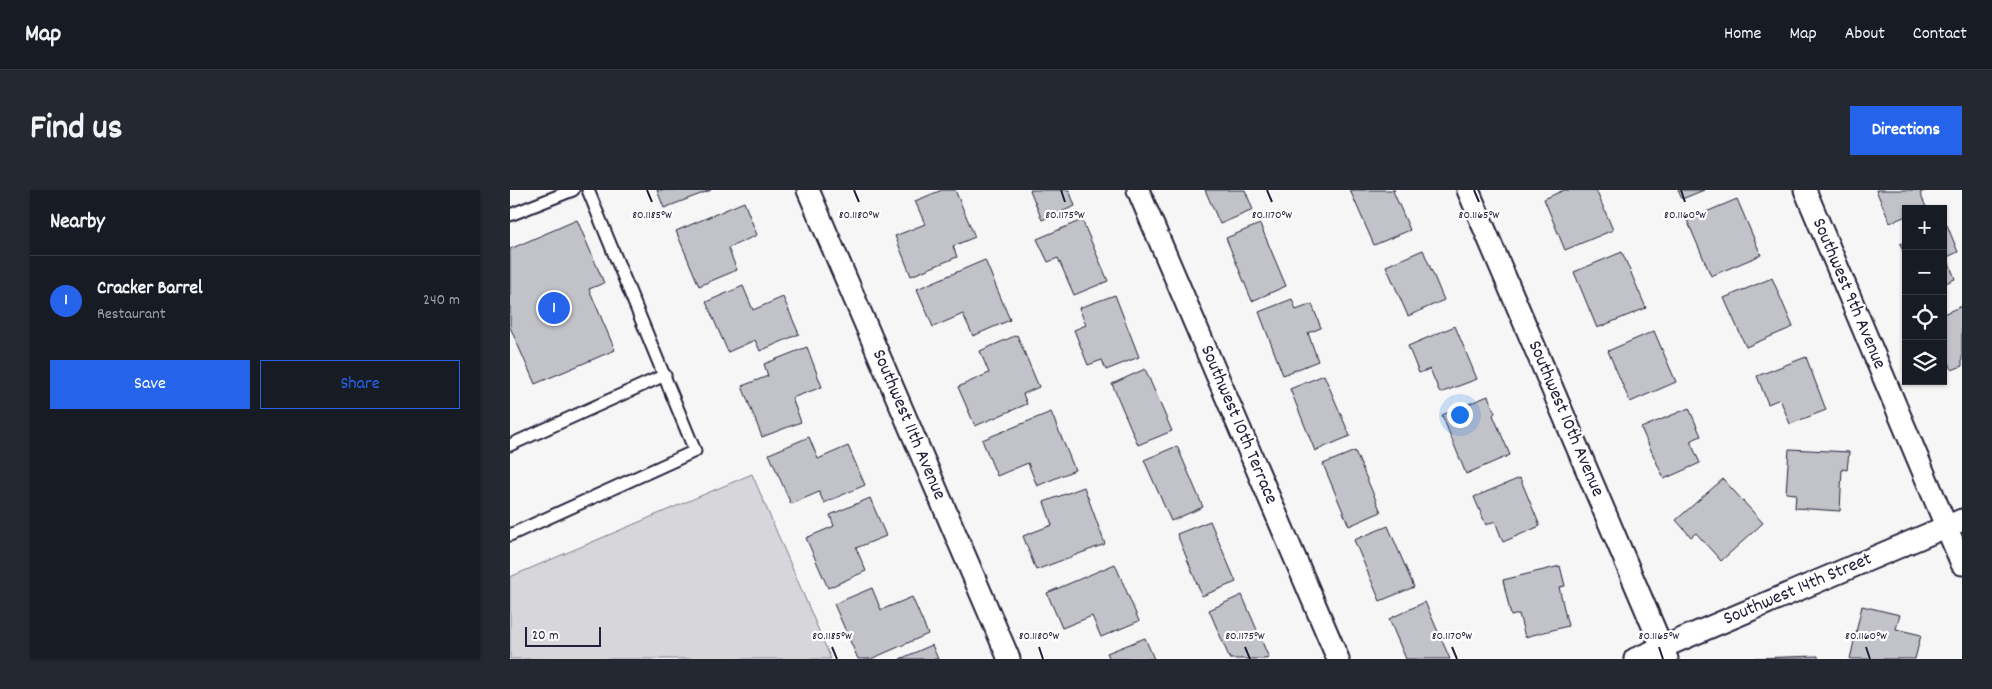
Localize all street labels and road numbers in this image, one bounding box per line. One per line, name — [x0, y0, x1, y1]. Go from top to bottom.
street label: Southwest 9th Avenue — [1804, 214, 1892, 374]
street label: Southwest 10th Avenue — [1520, 337, 1610, 501]
street label: Southwest 10th Terrace — [1192, 341, 1284, 509]
street label: Southwest 11th Avenue — [864, 346, 952, 504]
street label: Southwest 14th Street — [1720, 547, 1876, 633]

